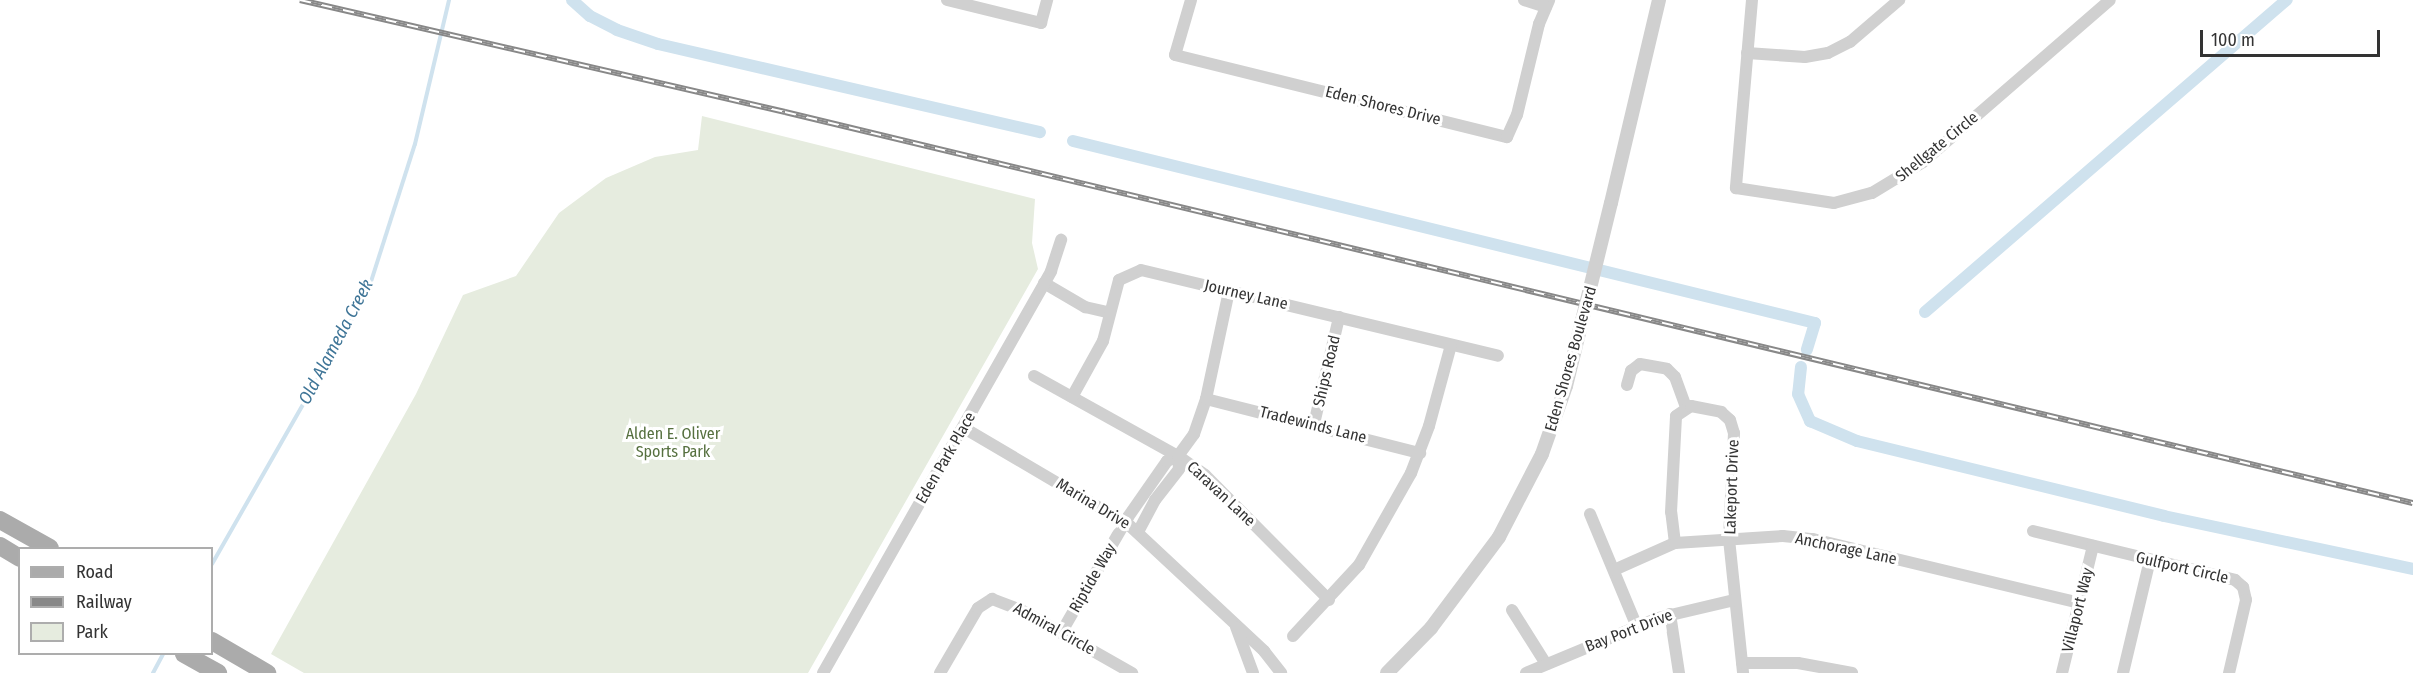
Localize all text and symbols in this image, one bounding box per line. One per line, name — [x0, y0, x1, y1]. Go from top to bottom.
scale bar — [2203, 18, 2383, 56]
text: 100 m — [2211, 29, 2255, 51]
street label: Eden Shores Drive — [1323, 82, 1443, 130]
street label: Shellgate Circle — [1892, 108, 1982, 186]
water label: Old Alameda Creek — [294, 276, 378, 408]
street label: Journey Lane — [1202, 276, 1290, 314]
street label: Eden Shores Boulevard — [1541, 284, 1601, 434]
street label: Ships Road — [1309, 333, 1345, 409]
street label: Tradewinds Lane — [1258, 402, 1368, 448]
street label: Eden Park Place — [912, 409, 980, 507]
park label: Alden E. Oliver Sports Park — [626, 424, 720, 462]
street label: Lakeport Drive — [1721, 439, 1743, 535]
street label: Caravan Lane — [1183, 457, 1259, 531]
street label: Marina Drive — [1053, 474, 1133, 534]
street label: Anchorage Lane — [1793, 529, 1899, 569]
street label: Riptide Way — [1065, 540, 1121, 616]
legend — [18, 547, 213, 655]
street label: Gulfport Circle — [2134, 548, 2230, 588]
text: Road — [76, 561, 113, 583]
street label: Villaport Way — [2058, 566, 2098, 654]
text: Railway — [76, 591, 132, 613]
street label: Admiral Circle — [1010, 599, 1098, 659]
street label: Bay Port Drive — [1583, 606, 1675, 656]
text: Park — [76, 621, 108, 643]

